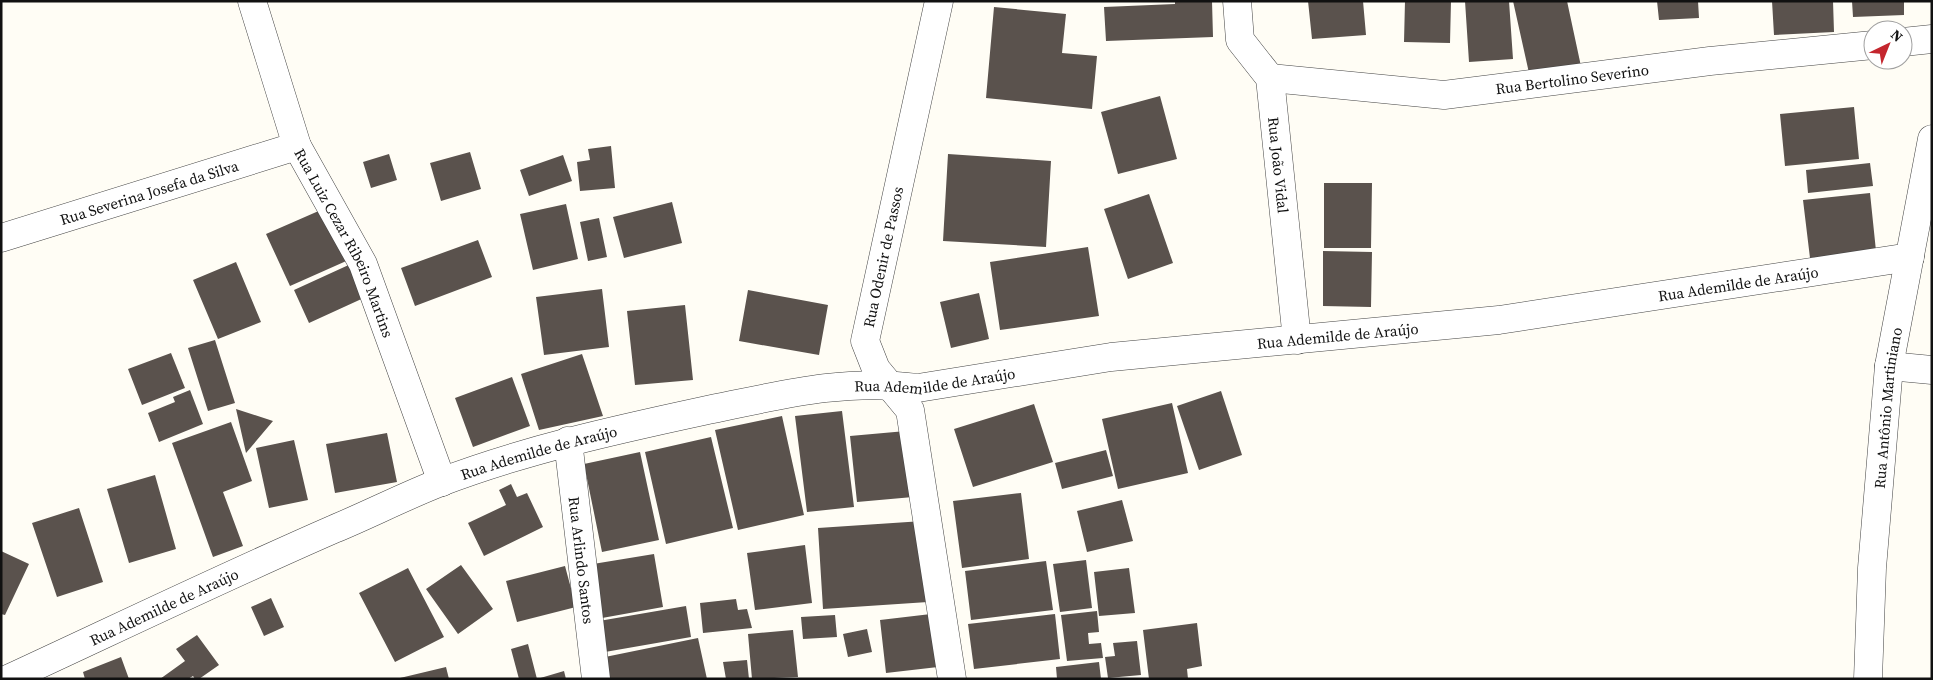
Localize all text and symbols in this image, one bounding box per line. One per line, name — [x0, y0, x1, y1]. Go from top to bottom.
north arrow — [1863, 20, 1913, 70]
text: N — [1886, 25, 1907, 46]
street label: Rua Bertolino Severino — [1494, 58, 1650, 99]
street label: Rua João Vidal — [1264, 116, 1294, 215]
street label: Rua Luiz Cezar Ribeiro Martins — [290, 144, 399, 340]
street label: Rua Severina Josefa da Silva — [57, 154, 241, 230]
street label: Rua Odenir de Passos — [858, 185, 908, 329]
street label: Rua Ademilde de Araújo — [1656, 261, 1820, 306]
street label: Rua Ademilde de Araújo — [1256, 317, 1419, 354]
street label: Rua Antônio Martiniano — [1868, 325, 1907, 489]
street label: Rua Ademilde de Araújo — [854, 362, 1017, 399]
street label: Rua Ademilde de Araújo — [457, 420, 619, 485]
street label: Rua Arlindo Santos — [564, 495, 600, 625]
street label: Rua Ademilde de Araújo — [86, 563, 242, 650]

